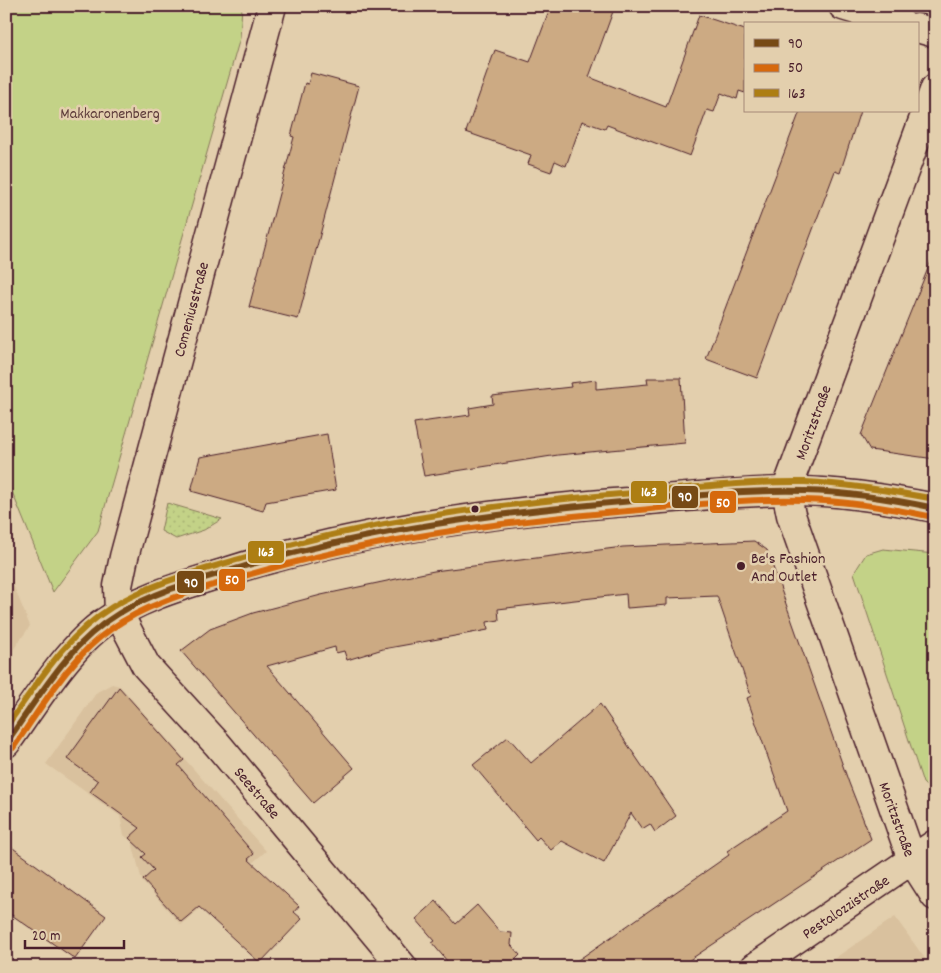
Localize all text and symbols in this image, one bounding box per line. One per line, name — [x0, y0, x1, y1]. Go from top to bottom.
legend — [744, 22, 918, 112]
text: 90 — [788, 34, 803, 56]
text: 50 — [788, 58, 803, 80]
text: 163 — [788, 84, 805, 106]
park label: Makkaronenberg — [60, 103, 160, 126]
street label: Comeniusstraße — [169, 259, 216, 360]
street label: Moritzstraße — [790, 382, 839, 463]
line badge: 163 — [630, 480, 668, 504]
text: 163 — [641, 483, 657, 503]
line badge: 90 — [671, 485, 699, 509]
text: 90 — [678, 488, 692, 508]
line badge: 50 — [709, 490, 737, 514]
text: 50 — [716, 494, 730, 514]
unlabelled marker — [470, 504, 480, 514]
line badge: 163 — [247, 540, 285, 564]
text: 163 — [258, 543, 274, 563]
place label: Be's Fashion And Outlet — [751, 548, 825, 589]
marker: Be's Fashion And Outlet — [735, 560, 747, 572]
line badge: 50 — [218, 568, 246, 592]
line badge: 90 — [176, 570, 205, 594]
text: 50 — [225, 571, 239, 591]
text: 90 — [184, 574, 198, 594]
street label: Seestraße — [227, 763, 285, 825]
street label: Moritzstraße — [871, 779, 920, 860]
street label: Pestalozzistraße — [798, 870, 895, 946]
scale bar — [25, 918, 124, 950]
text: 20 m — [32, 926, 60, 948]

